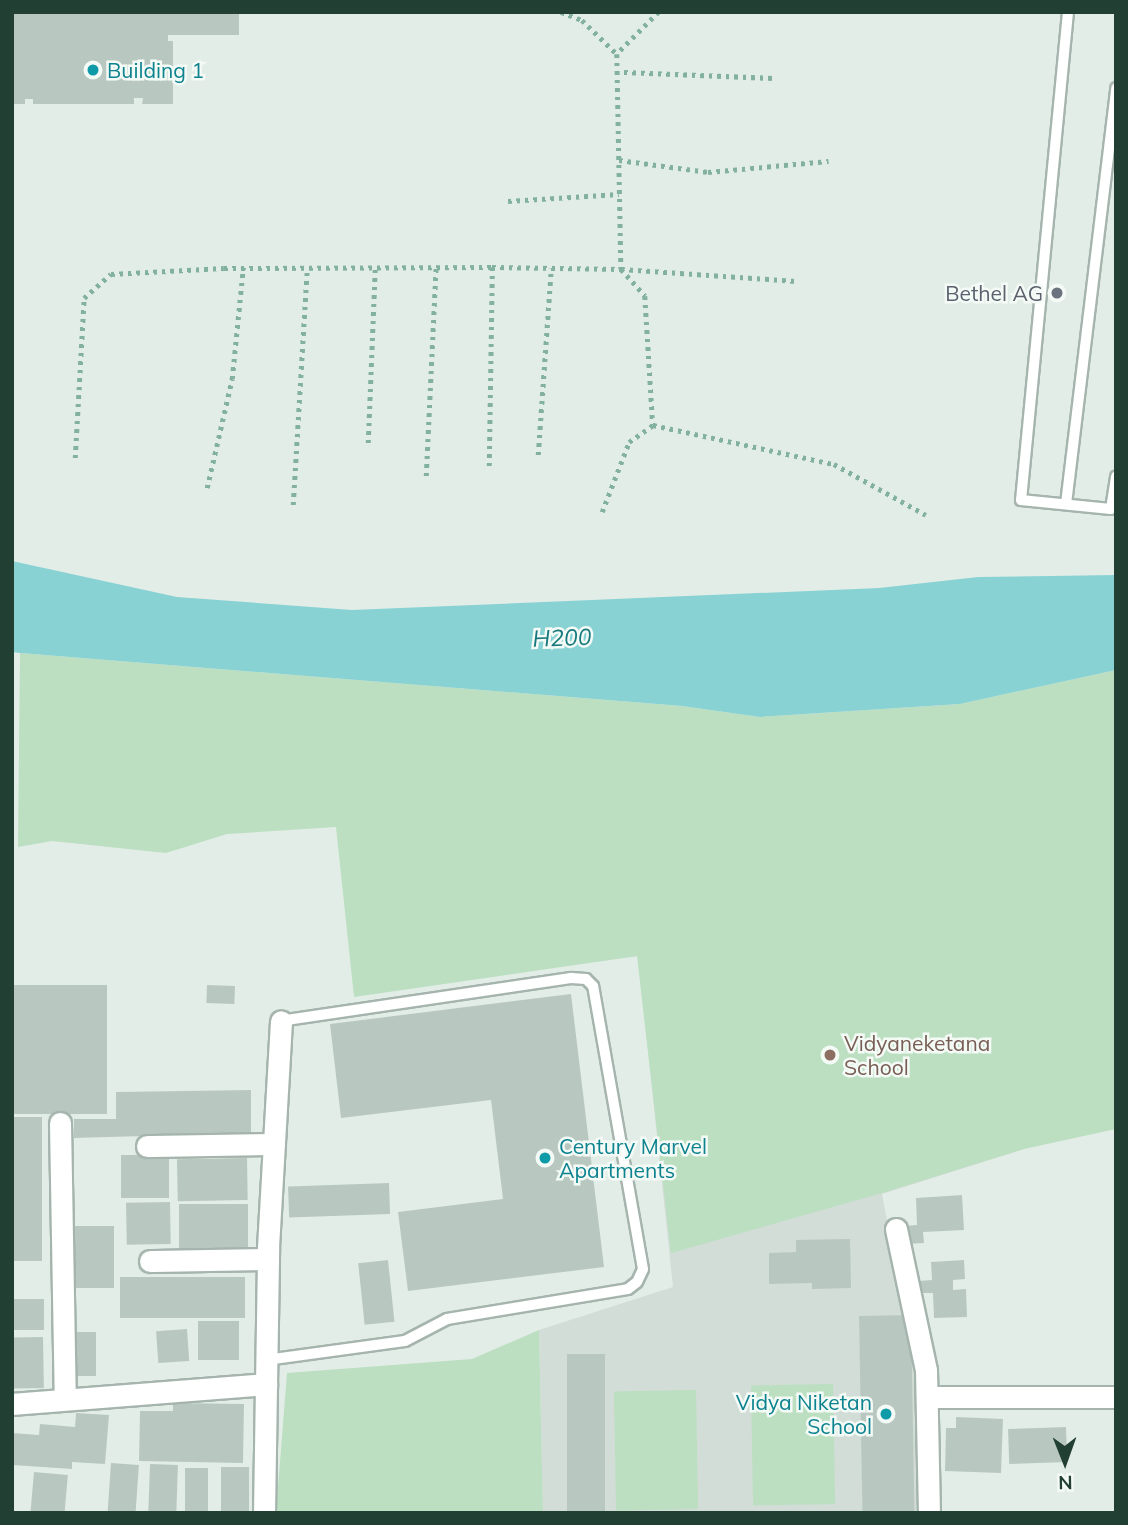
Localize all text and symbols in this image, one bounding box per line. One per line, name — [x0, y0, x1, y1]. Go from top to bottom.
place label: Building 1 — [107, 57, 204, 83]
marker: Building 1 — [85, 62, 101, 78]
place label: Bethel AG — [945, 280, 1043, 306]
marker: Bethel AG — [1049, 285, 1065, 301]
water label: H200 — [532, 623, 592, 653]
place label: Vidyaneketana School — [844, 1030, 990, 1080]
marker: Vidyaneketana School — [822, 1047, 838, 1063]
place label: Century Marvel Apartments — [559, 1133, 707, 1183]
marker: Century Marvel Apartments — [537, 1150, 553, 1166]
place label: Vidya Niketan School — [736, 1389, 872, 1439]
marker: Vidya Niketan School — [878, 1406, 894, 1422]
north arrow — [1030, 1427, 1100, 1497]
text: N — [1058, 1471, 1073, 1495]

